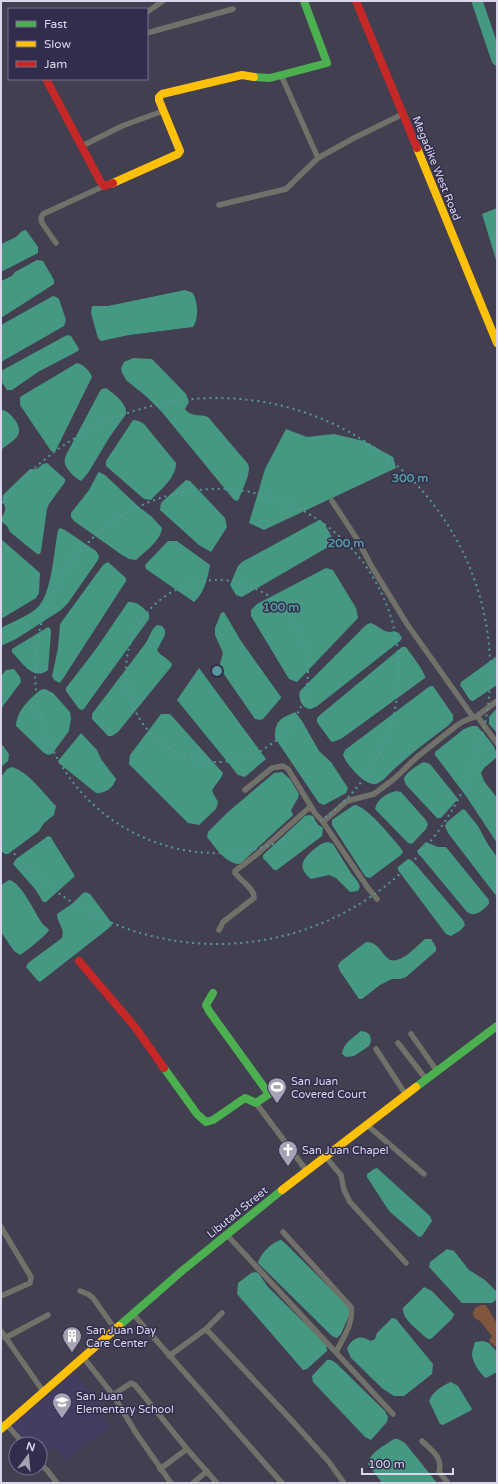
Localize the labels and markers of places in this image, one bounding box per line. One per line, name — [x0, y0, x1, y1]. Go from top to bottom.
centre of rings — [210, 664, 224, 678]
place label: San Juan Covered Court — [291, 1075, 366, 1101]
sports icon: San Juan Covered Court — [266, 1076, 288, 1104]
church icon: San Juan Chapel — [277, 1139, 299, 1167]
place label: San Juan Chapel — [302, 1144, 389, 1157]
place label: San Juan Day Care Center — [86, 1324, 156, 1350]
building icon: San Juan Day Care Center — [61, 1325, 83, 1353]
place label: San Juan Elementary School — [76, 1390, 174, 1416]
school or university icon: San Juan Elementary School — [51, 1391, 73, 1419]

